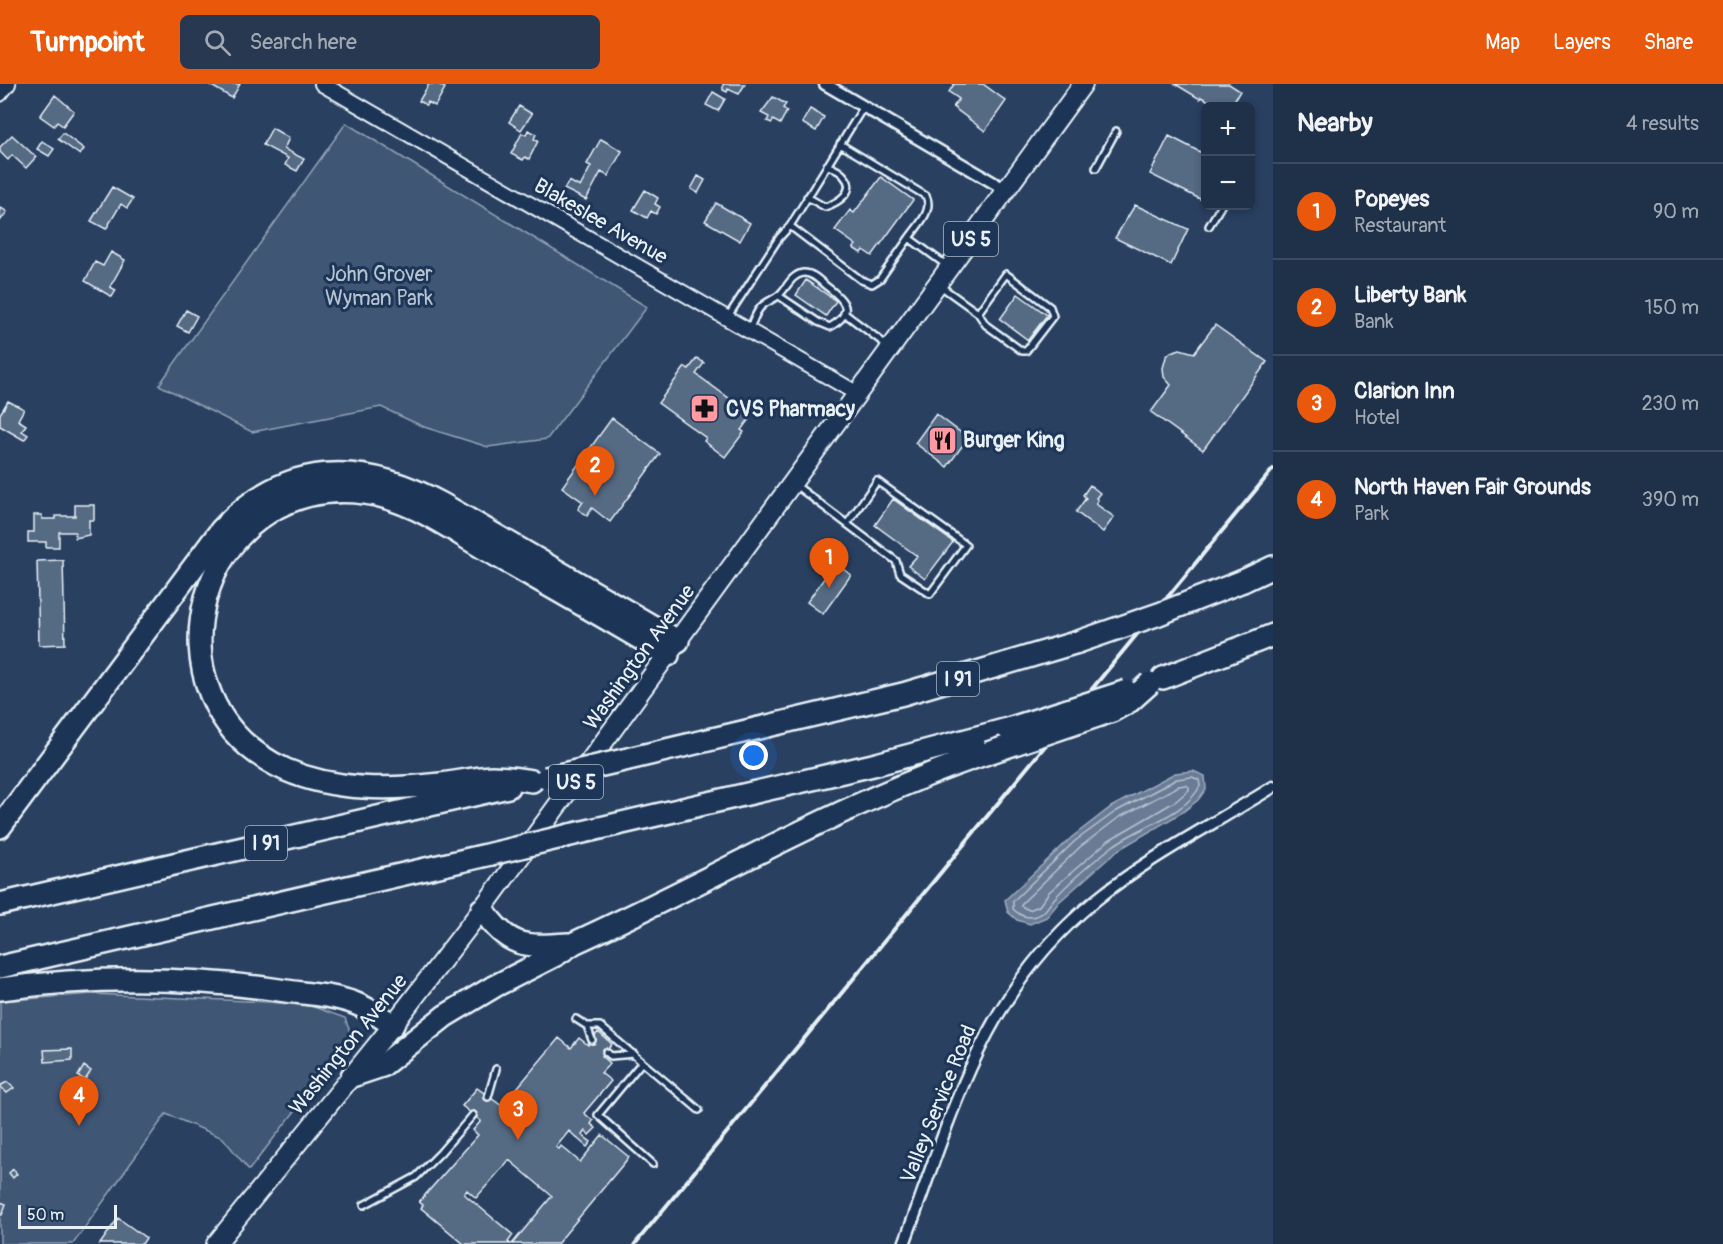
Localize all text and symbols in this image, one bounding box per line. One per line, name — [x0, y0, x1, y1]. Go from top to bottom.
search box — [180, 15, 600, 69]
text: Turnpoint — [30, 25, 144, 60]
icon: search — [201, 26, 234, 59]
text: Search here — [249, 28, 357, 56]
text: Map — [1485, 29, 1520, 56]
text: Layers — [1553, 29, 1611, 56]
text: Share — [1644, 29, 1693, 56]
map controls — [1201, 102, 1255, 210]
button: + — [1201, 102, 1255, 156]
text: Nearby — [1297, 107, 1373, 139]
text: 4 results — [1626, 111, 1699, 136]
button: − — [1201, 156, 1255, 210]
street label: Blakeslee Avenue — [529, 172, 673, 271]
text: Popeyes — [1354, 185, 1429, 213]
text: 1 — [1313, 199, 1320, 224]
text: 90 m — [1653, 199, 1699, 224]
text: Restaurant — [1354, 213, 1446, 238]
road number: US 5 — [944, 222, 998, 256]
park label: John Grover Wyman Park — [325, 261, 433, 312]
text: Liberty Bank — [1354, 281, 1467, 309]
text: 2 — [1311, 295, 1322, 320]
text: 150 m — [1645, 295, 1699, 320]
text: Bank — [1354, 309, 1394, 334]
text: Clarion Inn — [1354, 377, 1455, 405]
text: 3 — [1311, 391, 1322, 416]
text: 230 m — [1642, 391, 1699, 416]
pharmacy icon: CVS Pharmacy — [689, 393, 721, 425]
place label: CVS Pharmacy — [726, 396, 855, 423]
text: Hotel — [1354, 405, 1400, 430]
restaurant icon: Burger King — [926, 424, 958, 456]
place label: Burger King — [963, 427, 1065, 454]
pin: 2 — [576, 446, 614, 496]
text: North Haven Fair Grounds — [1354, 473, 1591, 501]
text: 4 — [1311, 487, 1322, 512]
text: 390 m — [1642, 487, 1699, 512]
text: Park — [1354, 501, 1389, 526]
pin: 1 — [810, 538, 848, 588]
street label: Washington Avenue — [577, 579, 702, 735]
road number: I 91 — [937, 662, 979, 696]
your location — [739, 741, 768, 770]
road number: US 5 — [549, 765, 603, 799]
road number: I 91 — [245, 826, 287, 860]
street label: Washington Avenue — [283, 968, 414, 1120]
street label: Valley Service Road — [894, 1021, 983, 1187]
pin: 4 — [60, 1076, 98, 1126]
pin: 3 — [498, 1090, 538, 1140]
scale bar — [18, 1202, 117, 1230]
text: 50 m — [27, 1205, 64, 1225]

